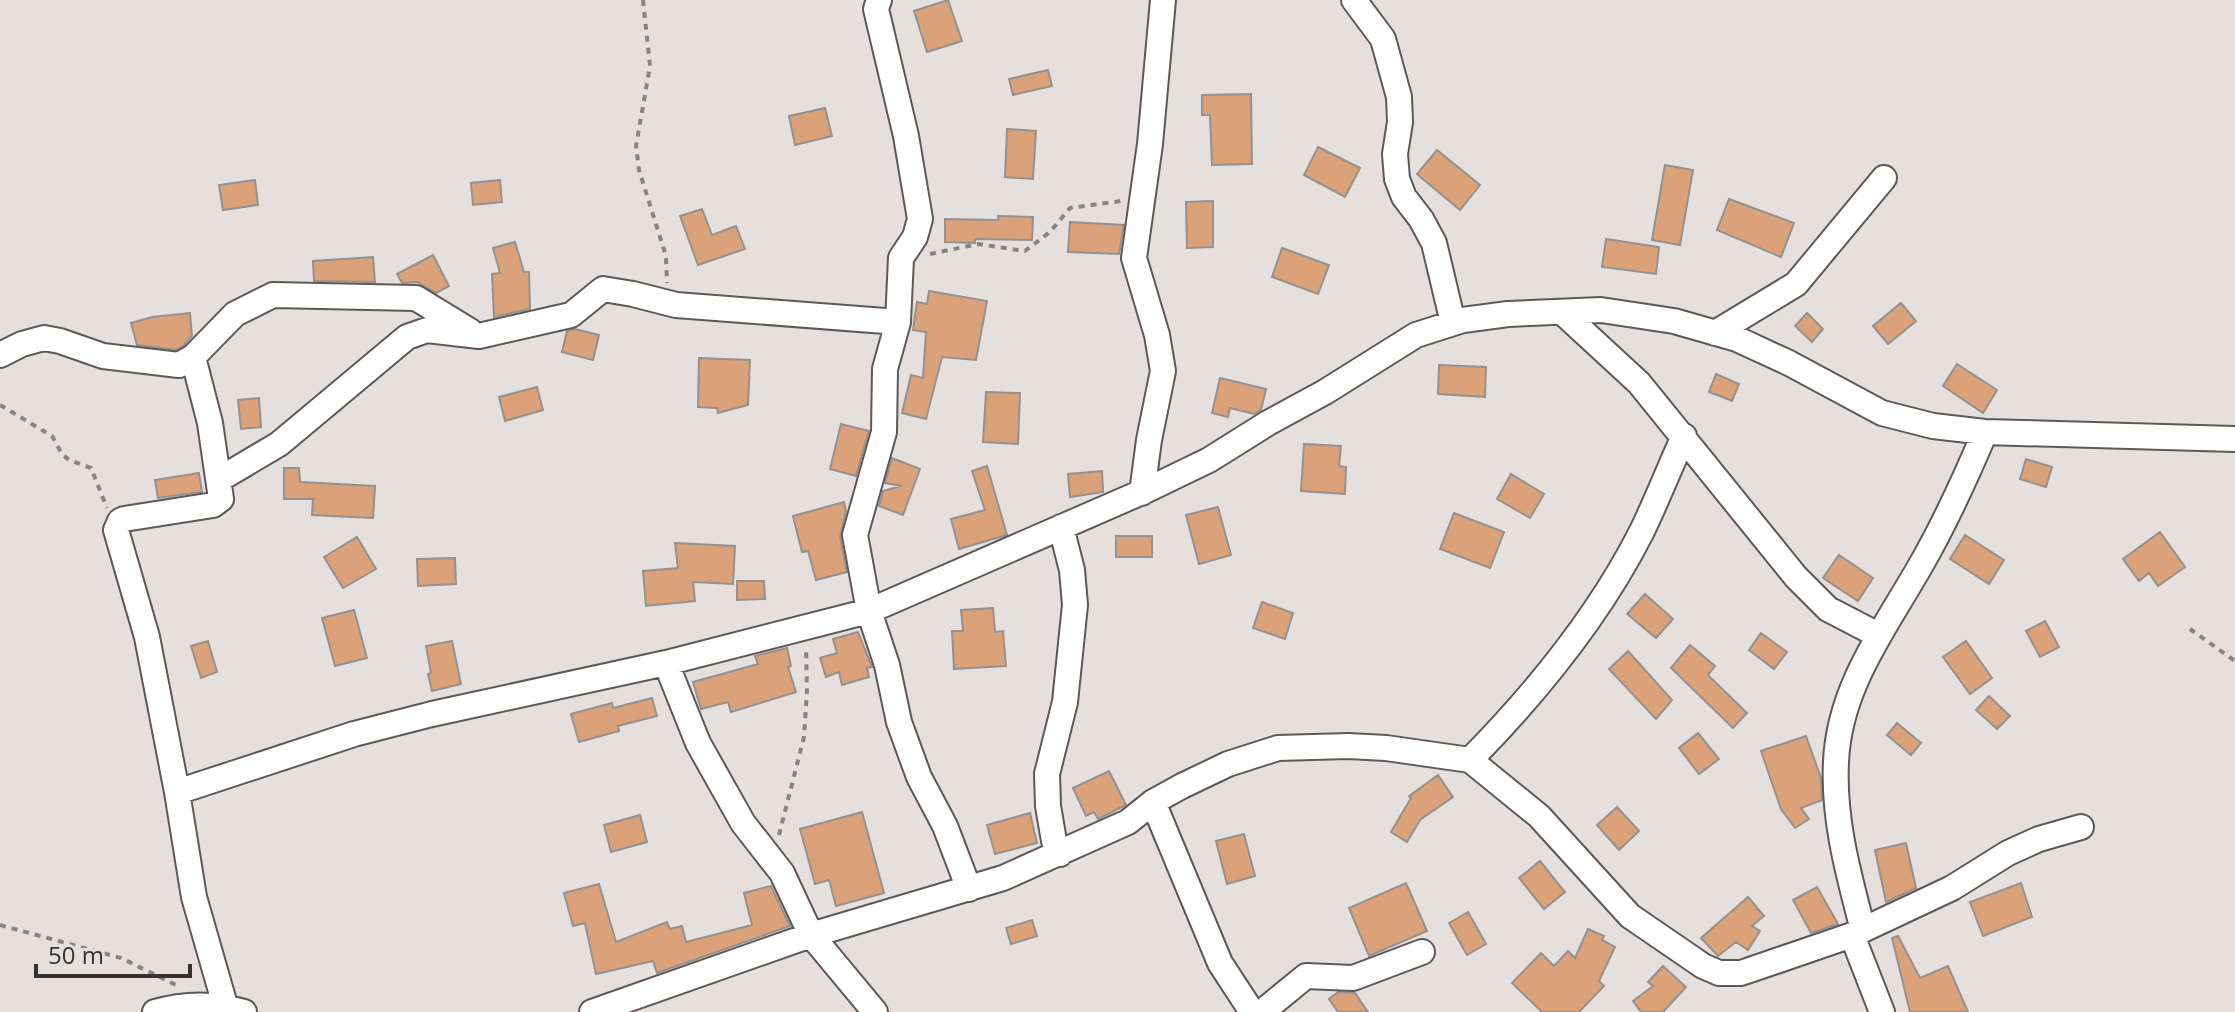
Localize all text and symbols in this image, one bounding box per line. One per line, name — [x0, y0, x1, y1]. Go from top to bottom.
scale bar — [36, 928, 190, 978]
text: 50 m — [48, 938, 104, 971]

